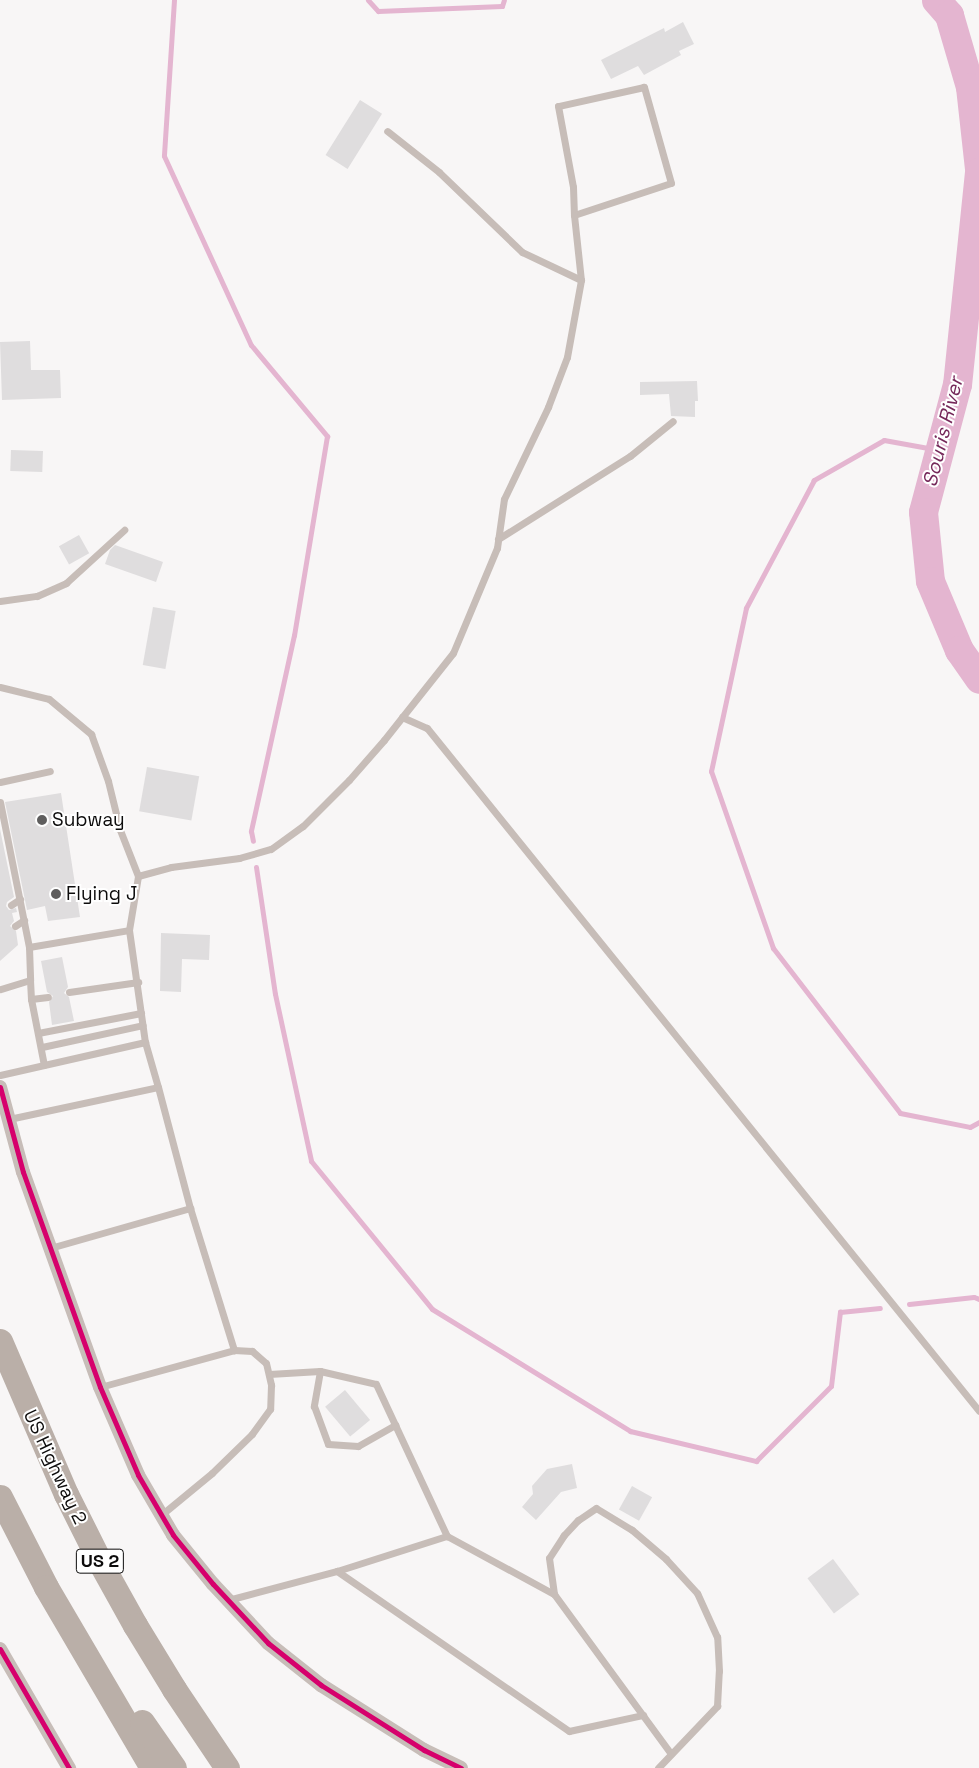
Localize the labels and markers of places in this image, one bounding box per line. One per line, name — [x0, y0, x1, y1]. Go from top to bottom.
place label: Subway — [52, 809, 125, 831]
marker: Subway — [36, 814, 48, 826]
place label: Flying J — [66, 883, 137, 905]
marker: Flying J — [50, 888, 62, 900]

